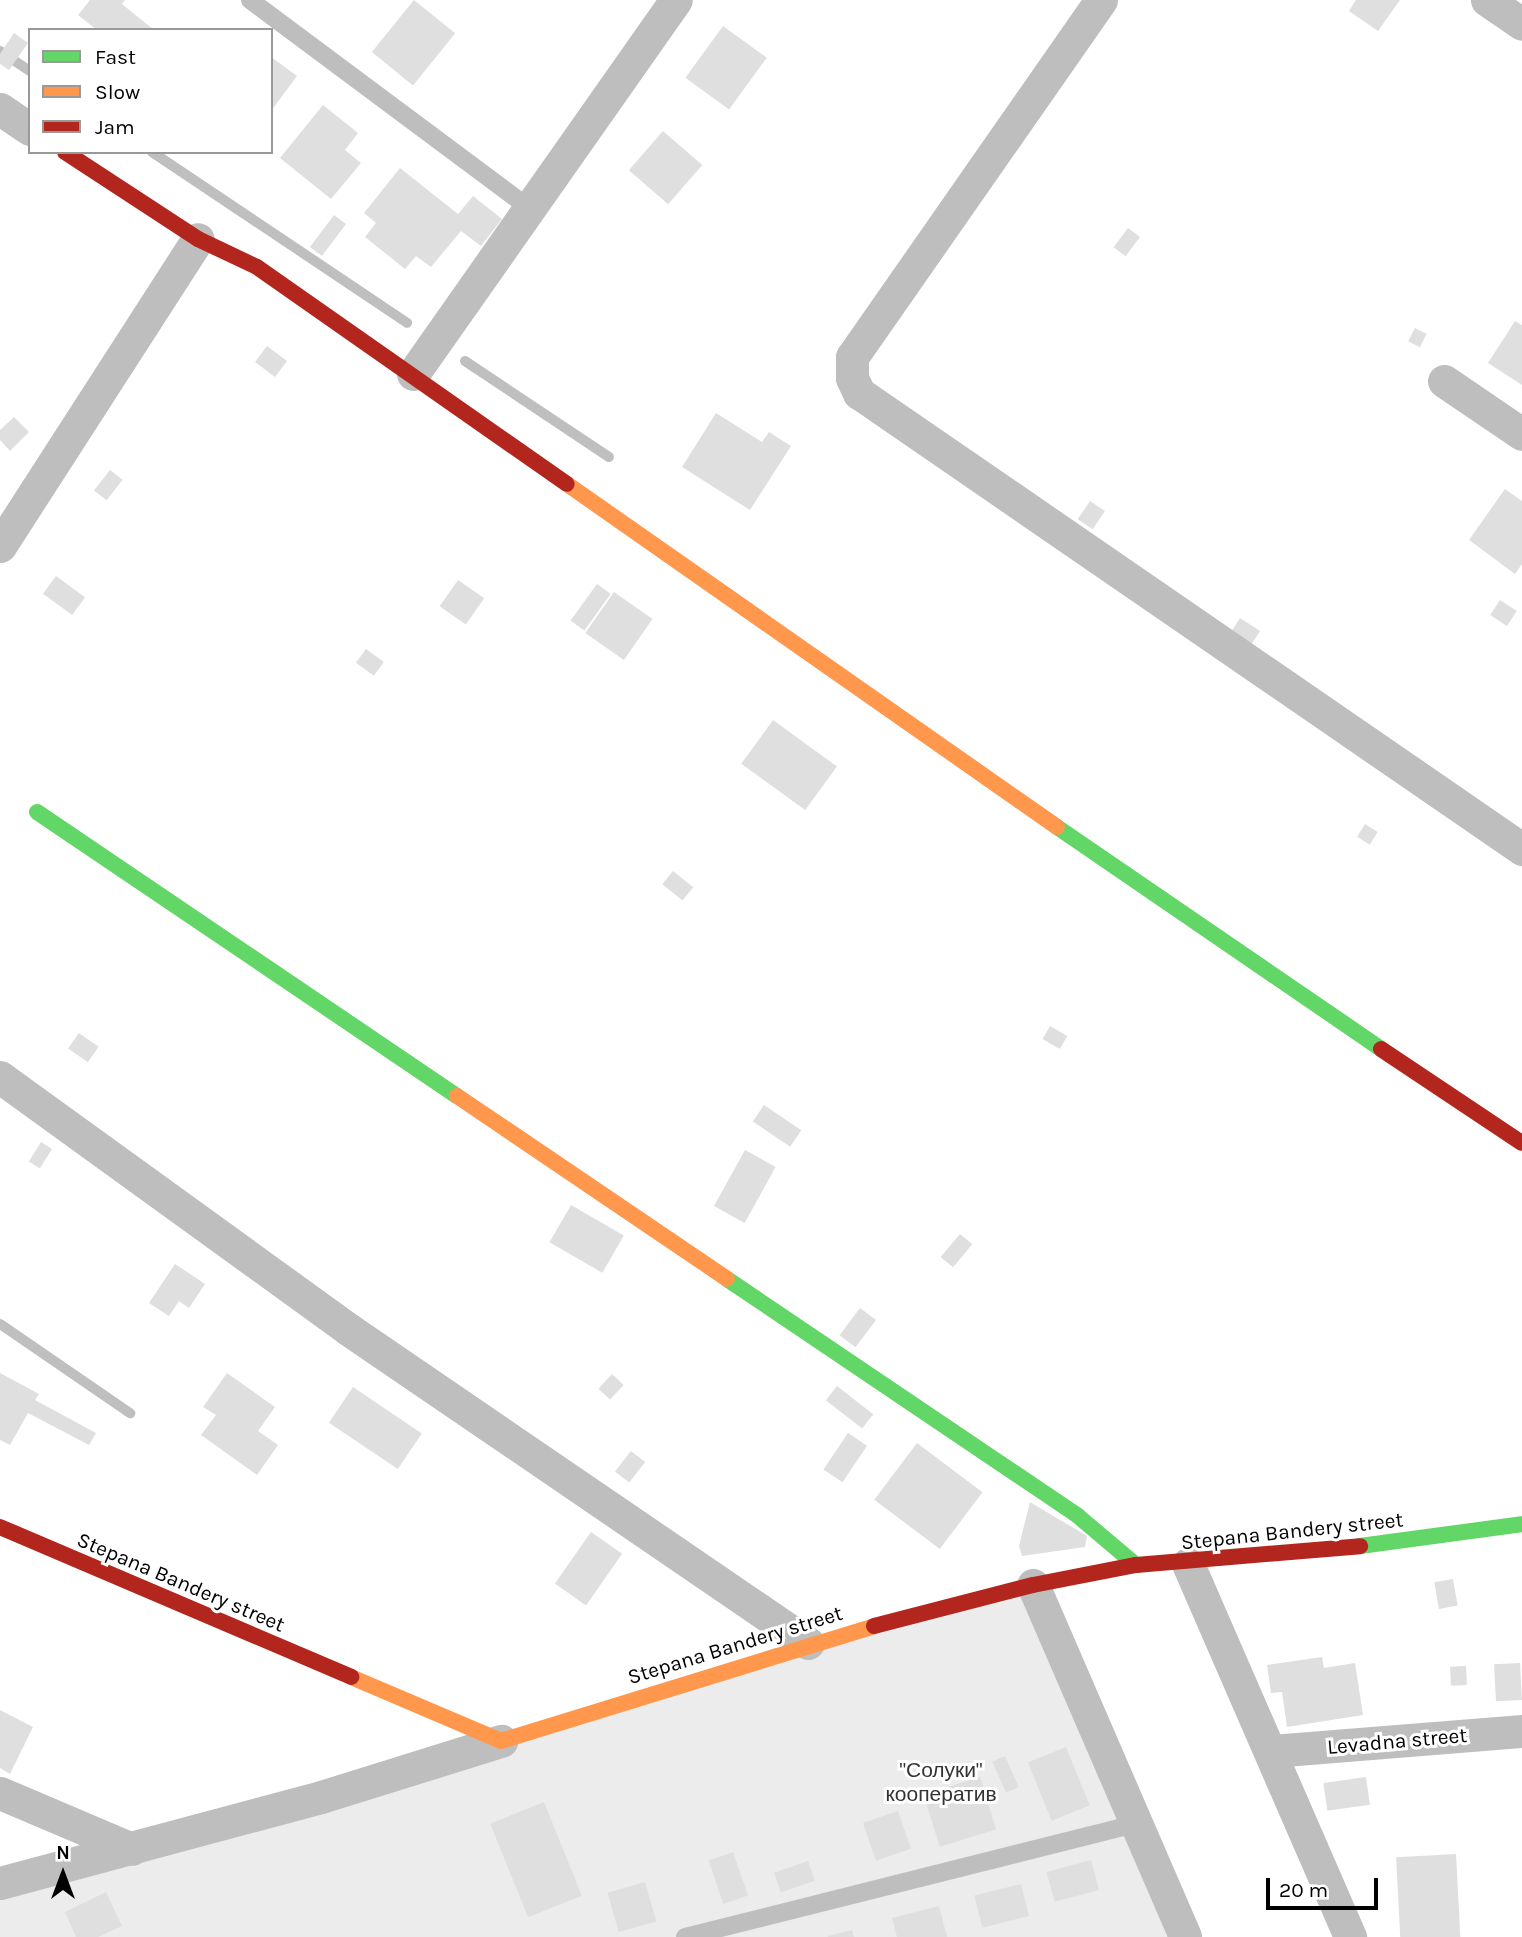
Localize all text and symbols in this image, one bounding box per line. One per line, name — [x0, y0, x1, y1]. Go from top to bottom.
legend — [28, 28, 273, 154]
text: Fast — [95, 45, 136, 69]
text: Slow — [95, 80, 140, 104]
text: Jam — [95, 115, 135, 139]
street label: Stepana Bandery street — [1180, 1507, 1404, 1555]
street label: Stepana Bandery street — [73, 1527, 289, 1637]
street label: Stepana Bandery street — [625, 1600, 845, 1690]
street label: Levadna street — [1326, 1722, 1468, 1760]
park label: "Солуки" кооператив — [885, 1757, 997, 1807]
north arrow — [28, 1839, 98, 1909]
text: N — [56, 1842, 70, 1864]
scale bar — [1270, 1864, 1382, 1908]
text: 20 m — [1279, 1878, 1328, 1902]

